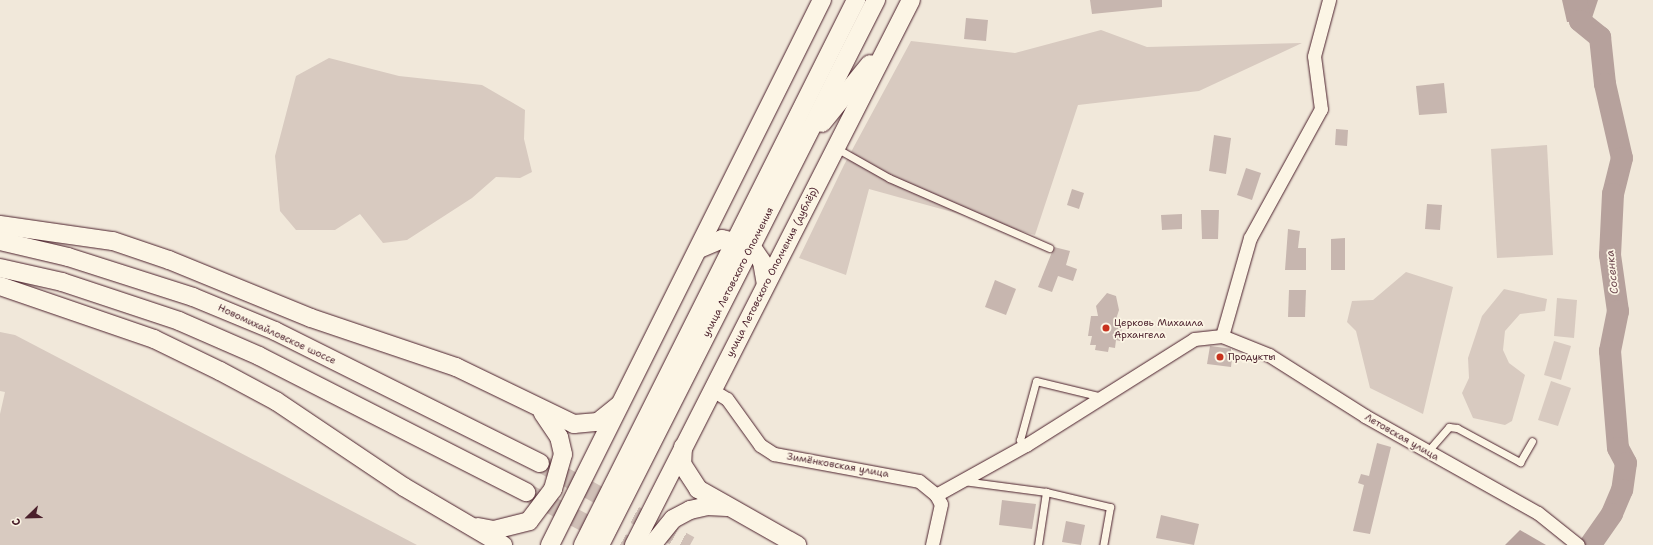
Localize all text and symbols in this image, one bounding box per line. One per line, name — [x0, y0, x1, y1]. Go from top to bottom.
street label: улица Летовского Ополчения (дублёр) — [724, 185, 820, 359]
street label: улица Летовского Ополчения — [700, 205, 776, 339]
water label: Сосенка — [1604, 249, 1622, 295]
street label: Новомихайловское шоссе — [216, 301, 338, 367]
place label: Церковь Михаила Архангела — [1114, 316, 1203, 340]
marker: Церковь Михаила Архангела — [1101, 323, 1111, 333]
place label: Продукты — [1228, 351, 1276, 363]
marker: Продукты — [1215, 352, 1225, 362]
street label: Летовская улица — [1363, 411, 1441, 463]
street label: Зимёнковская улица — [786, 450, 890, 480]
north arrow — [8, 497, 48, 537]
text: С — [8, 516, 25, 528]

